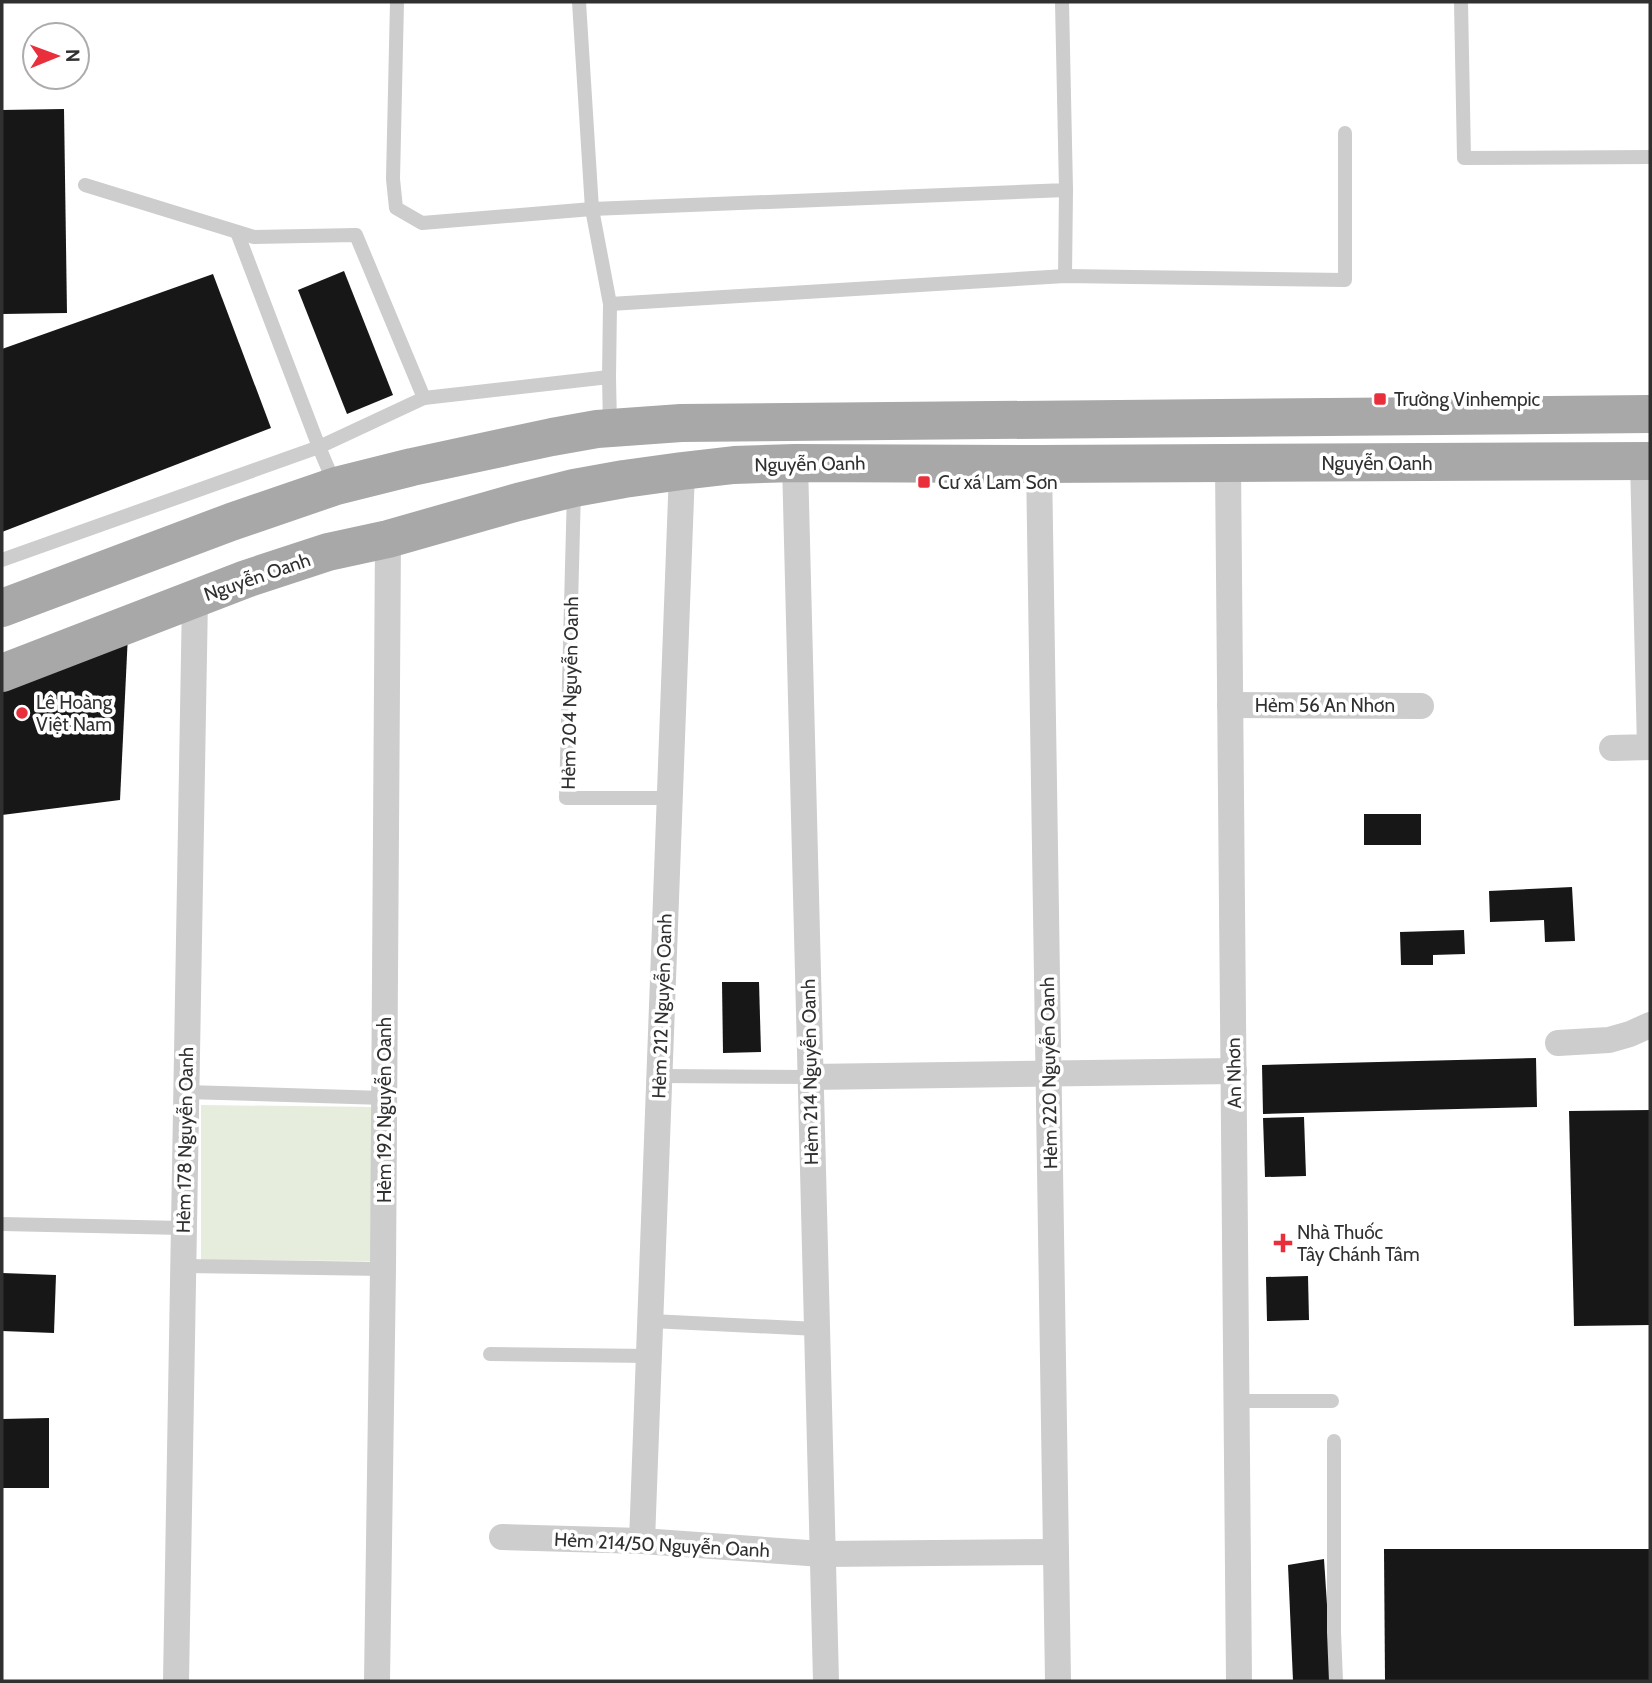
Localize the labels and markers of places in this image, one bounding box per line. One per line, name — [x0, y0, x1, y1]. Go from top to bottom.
place label: Trường Vinhempic — [1394, 388, 1541, 411]
marker: Trường Vinhempic — [1372, 391, 1388, 407]
place label: Cư xá Lam Sơn — [938, 471, 1058, 494]
marker: Cư xá Lam Sơn — [916, 474, 932, 490]
place label: Lê Hoàng Việt Nam — [36, 691, 113, 736]
marker: Lê Hoàng Việt Nam — [14, 705, 30, 721]
place label: Nhà Thuốc Tây Chánh Tâm — [1297, 1221, 1420, 1266]
marker: Nhà Thuốc Tây Chánh Tâm — [1275, 1235, 1291, 1251]

